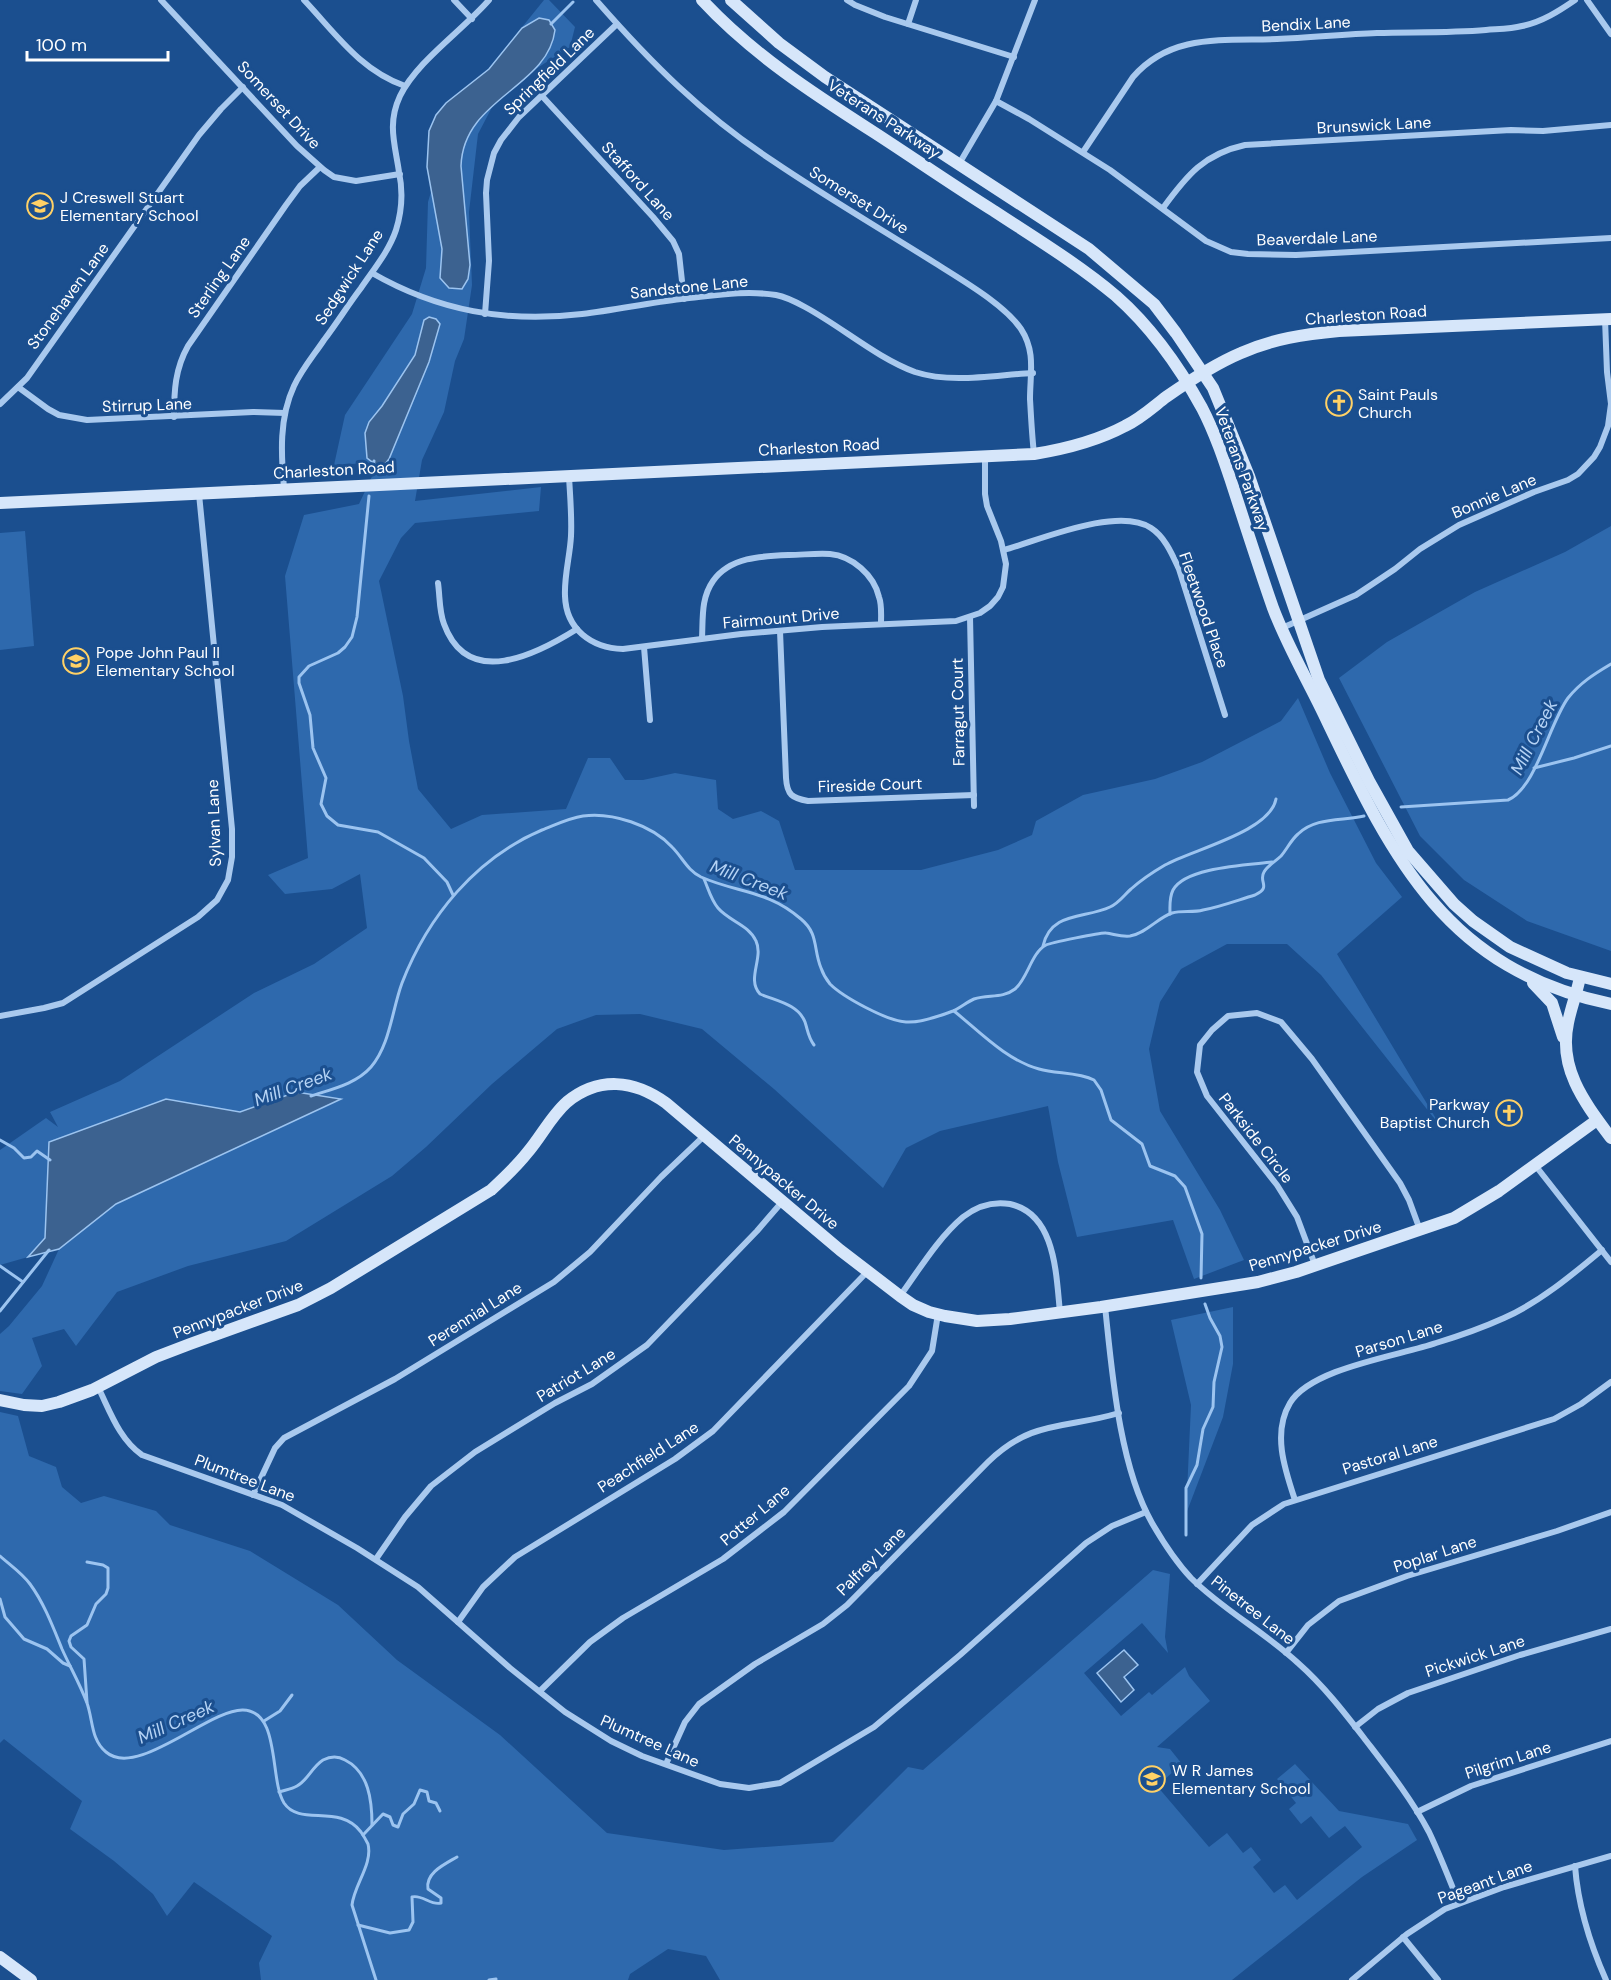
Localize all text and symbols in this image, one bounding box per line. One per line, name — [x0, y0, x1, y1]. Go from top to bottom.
street label: Bendix Lane — [1261, 11, 1351, 37]
street label: Springfield Lane — [499, 22, 599, 120]
scale bar — [27, 24, 168, 62]
text: 100 m — [36, 33, 87, 57]
street label: Somerset Drive — [233, 56, 325, 154]
street label: Veterans Parkway — [824, 75, 945, 163]
street label: Brunswick Lane — [1316, 112, 1432, 138]
street label: Stafford Lane — [597, 137, 679, 225]
street label: Somerset Drive — [805, 161, 913, 239]
place label: J Creswell Stuart Elementary School — [60, 187, 198, 226]
school or university icon: J Creswell Stuart Elementary School — [25, 191, 55, 221]
street label: Sedgwick Lane — [310, 225, 388, 329]
street label: Beaverdale Lane — [1256, 225, 1378, 251]
street label: Sterling Lane — [183, 232, 255, 322]
street label: Stonehaven Lane — [22, 239, 114, 353]
street label: Sandstone Lane — [629, 270, 749, 304]
street label: Charleston Road — [1304, 300, 1428, 330]
place label: Saint Pauls Church — [1358, 384, 1438, 423]
church icon: Saint Pauls Church — [1324, 388, 1354, 418]
street label: Stirrup Lane — [102, 393, 192, 417]
street label: Veterans Parkway — [1210, 404, 1274, 534]
street label: Charleston Road — [758, 433, 880, 461]
street label: Charleston Road — [273, 456, 395, 484]
street label: Bonnie Lane — [1448, 469, 1540, 523]
street label: Fleetwood Place — [1174, 549, 1234, 671]
street label: Fairmount Drive — [722, 602, 840, 634]
place label: Pope John Paul II Elementary School — [96, 642, 234, 681]
school or university icon: Pope John Paul II Elementary School — [61, 646, 91, 676]
street label: Farragut Court — [947, 658, 969, 766]
water label: Mill Creek — [1505, 694, 1564, 779]
street label: Fireside Court — [817, 773, 923, 797]
street label: Sylvan Lane — [202, 779, 226, 867]
water label: Mill Creek — [707, 854, 792, 906]
water label: Mill Creek — [250, 1061, 336, 1112]
street label: Parkside Circle — [1214, 1089, 1298, 1187]
place label: Parkway Baptist Church — [1380, 1094, 1490, 1133]
church icon: Parkway Baptist Church — [1494, 1098, 1524, 1128]
street label: Pennypacker Drive — [725, 1130, 843, 1234]
street label: Pennypacker Drive — [1246, 1216, 1384, 1276]
street label: Pennypacker Drive — [170, 1275, 306, 1343]
street label: Perennial Lane — [424, 1277, 526, 1351]
street label: Parson Lane — [1353, 1316, 1445, 1362]
street label: Patriot Lane — [533, 1343, 619, 1407]
street label: Peachfield Lane — [594, 1417, 702, 1497]
street label: Pastoral Lane — [1340, 1431, 1440, 1479]
street label: Plumtree Lane — [192, 1449, 298, 1507]
street label: Potter Lane — [716, 1480, 794, 1550]
street label: Palfrey Lane — [832, 1522, 910, 1600]
street label: Poplar Lane — [1391, 1531, 1479, 1577]
street label: Pinetree Lane — [1207, 1571, 1299, 1649]
street label: Pickwick Lane — [1423, 1630, 1527, 1682]
water label: Mill Creek — [134, 1694, 219, 1750]
street label: Plumtree Lane — [597, 1710, 703, 1772]
street label: Pilgrim Lane — [1462, 1736, 1554, 1784]
place label: W R James Elementary School — [1172, 1760, 1310, 1799]
school or university icon: W R James Elementary School — [1137, 1764, 1167, 1794]
street label: Pageant Lane — [1435, 1855, 1535, 1909]

